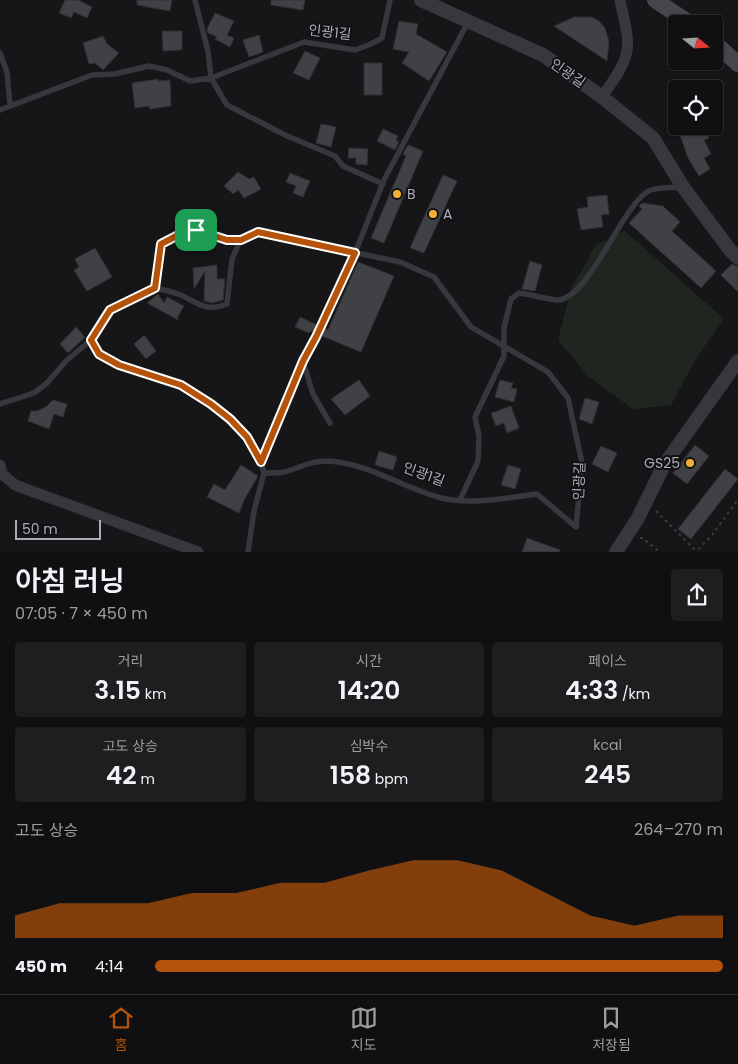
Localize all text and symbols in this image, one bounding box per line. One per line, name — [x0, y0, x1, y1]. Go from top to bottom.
north arrow — [668, 15, 722, 70]
map controls — [668, 15, 723, 135]
street label: 인광1길 — [308, 20, 352, 44]
street label: 인광길 — [546, 54, 590, 92]
button: locate — [668, 80, 723, 135]
place label: B — [407, 184, 416, 204]
marker: B — [391, 188, 403, 200]
place label: A — [443, 204, 452, 224]
marker: A — [427, 208, 439, 220]
pin — [175, 209, 217, 251]
icon: arrive — [182, 216, 210, 244]
place label: GS25 — [644, 453, 680, 473]
street label: 인광1길 — [400, 457, 448, 491]
marker: GS25 — [684, 457, 696, 469]
street label: 인광길 — [568, 461, 590, 501]
scale bar — [15, 516, 101, 540]
text: 50 m — [22, 519, 58, 539]
text: 아침 러닝 — [15, 562, 125, 601]
button: share — [671, 569, 723, 621]
text: 07:05 · 7 × 450 m — [15, 602, 148, 625]
text: 거리 — [117, 651, 143, 671]
text: 시간 — [356, 651, 382, 671]
text: 페이스 — [588, 651, 627, 671]
text: 3.15 — [94, 673, 141, 708]
text: 14:20 — [338, 673, 400, 708]
text: 4:33 — [565, 673, 618, 708]
text: km — [141, 684, 166, 704]
text: /km — [618, 684, 650, 704]
text: kcal — [593, 735, 622, 755]
text: 고도 상승 — [103, 736, 158, 756]
text: 심박수 — [350, 736, 388, 756]
text: 245 — [584, 757, 631, 792]
text: 42 — [106, 758, 137, 793]
text: 158 — [330, 758, 371, 793]
text: m — [137, 769, 155, 789]
text: bpm — [371, 769, 408, 789]
text: 264–270 m — [634, 818, 723, 841]
text: 고도 상승 — [15, 819, 78, 842]
text: 450 m — [15, 955, 67, 978]
text: 4:14 — [95, 955, 124, 978]
tab: 홈 — [107, 1004, 135, 1056]
tab: 지도 — [350, 1004, 378, 1056]
tab: 저장됨 — [592, 1004, 631, 1056]

